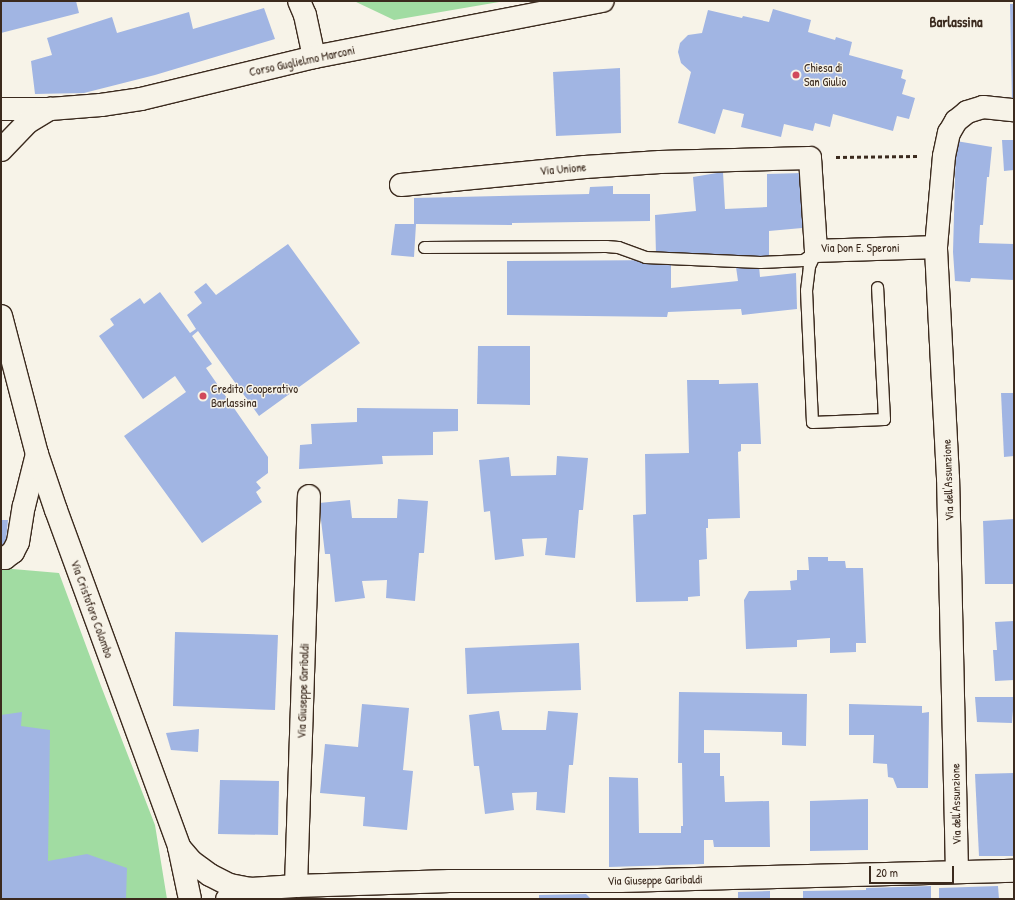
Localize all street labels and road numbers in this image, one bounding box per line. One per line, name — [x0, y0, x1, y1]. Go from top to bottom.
street label: Corso Guglielmo Marconi — [248, 43, 356, 79]
street label: Via Unione — [539, 160, 587, 178]
street label: Via Don E. Speroni — [820, 241, 900, 255]
street label: Via dell'Assunzione — [939, 439, 957, 521]
street label: Via Cristoforo Colombo — [68, 558, 116, 660]
street label: Via Giuseppe Garibaldi — [294, 643, 312, 739]
street label: Via dell'Assunzione — [948, 763, 964, 845]
street label: Via Giuseppe Garibaldi — [607, 872, 703, 888]

